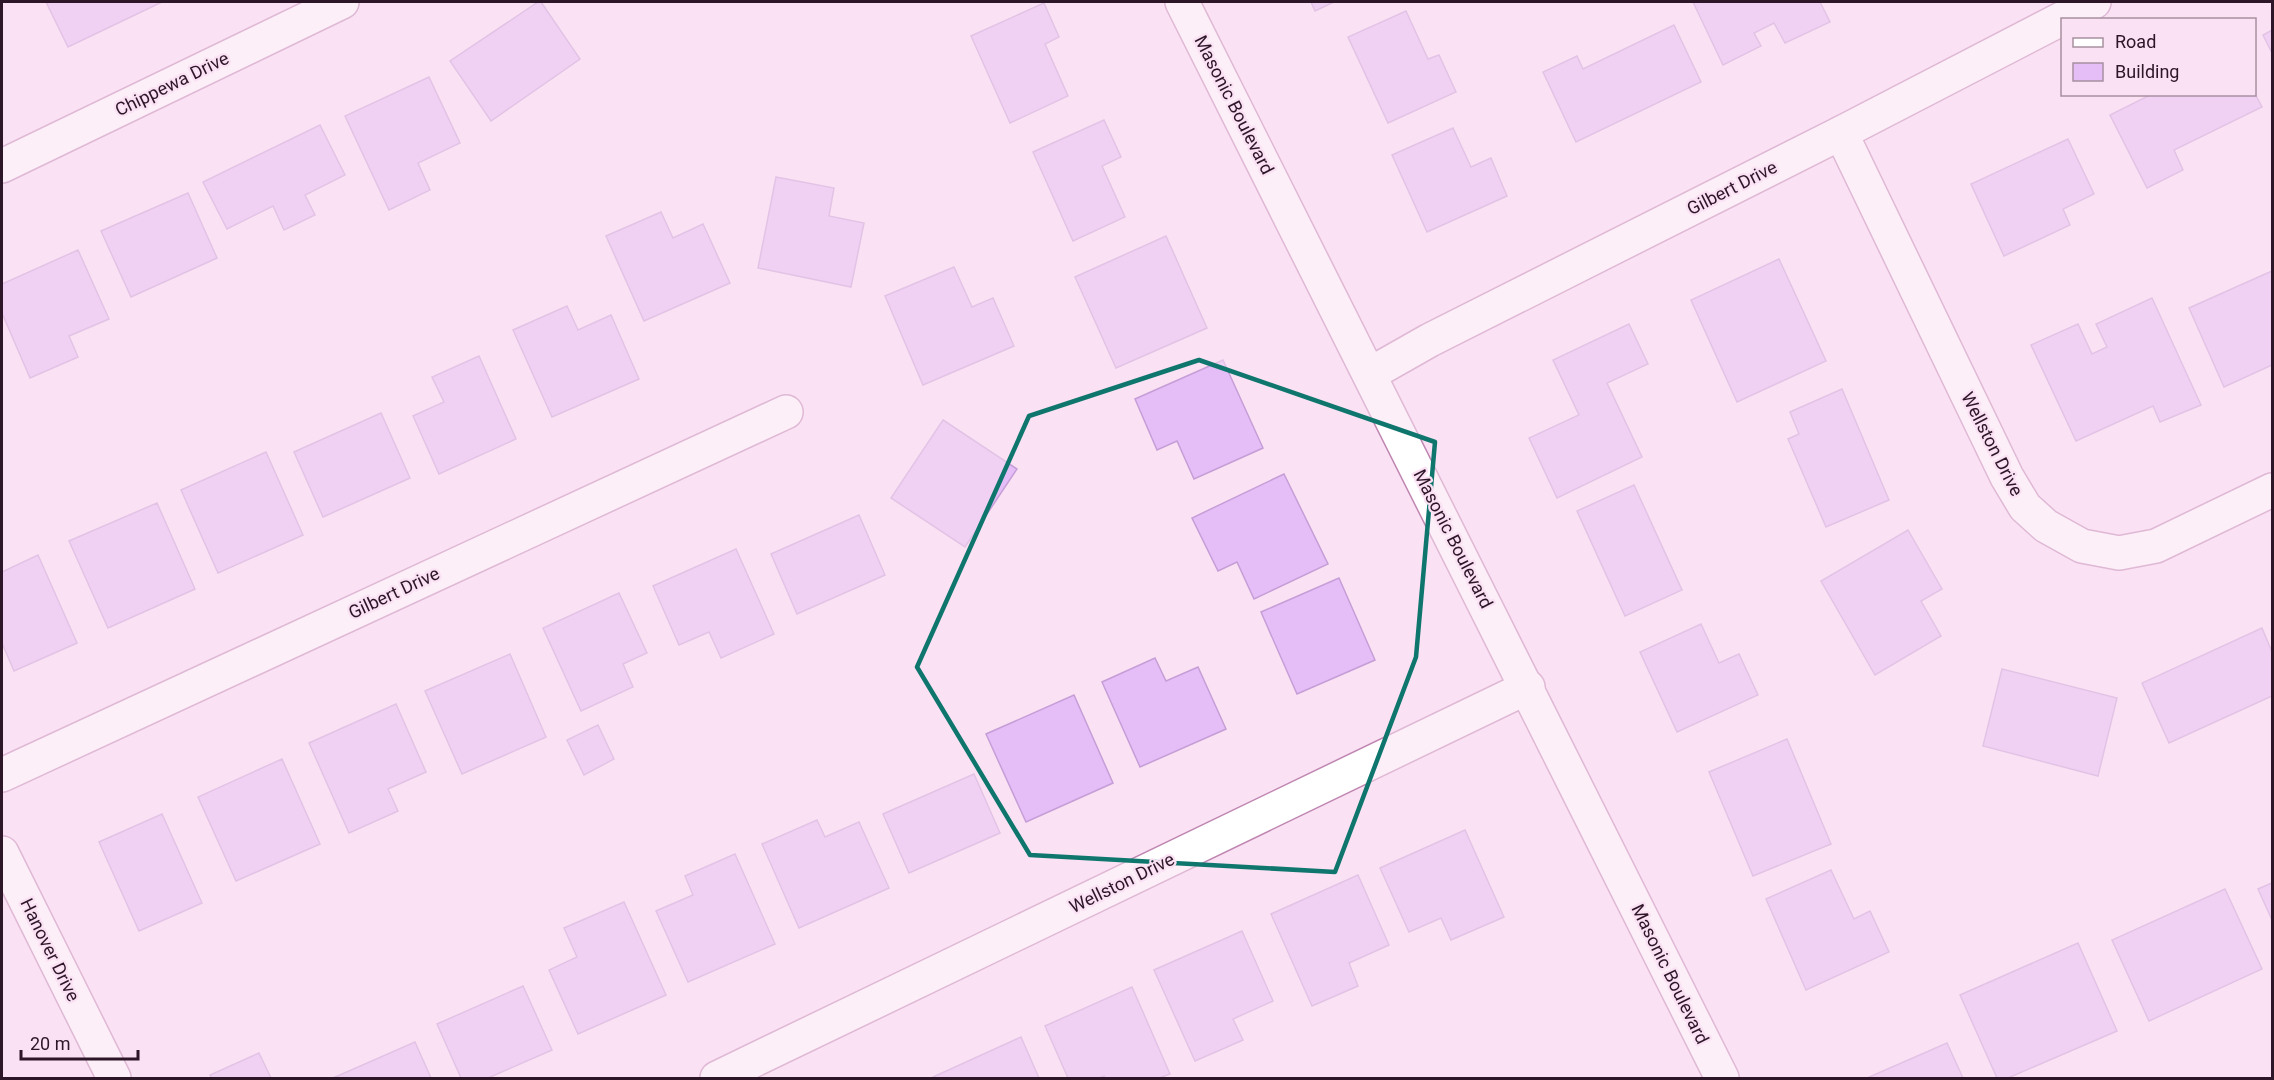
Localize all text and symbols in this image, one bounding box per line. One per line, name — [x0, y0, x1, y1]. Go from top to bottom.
legend — [2061, 18, 2256, 96]
text: Road — [2115, 31, 2156, 52]
street label: Masonic Boulevard — [1190, 32, 1279, 178]
street label: Chippewa Drive — [111, 47, 232, 120]
text: Building — [2115, 61, 2179, 82]
street label: Gilbert Drive — [1683, 156, 1780, 219]
street label: Wellston Drive — [1957, 388, 2028, 499]
street label: Masonic Boulevard — [1409, 466, 1498, 612]
street label: Gilbert Drive — [345, 562, 443, 623]
street label: Wellston Drive — [1066, 848, 1178, 917]
street label: Hanover Drive — [16, 895, 84, 1005]
street label: Masonic Boulevard — [1627, 900, 1713, 1047]
scale bar — [21, 1023, 138, 1061]
text: 20 m — [30, 1033, 70, 1054]

